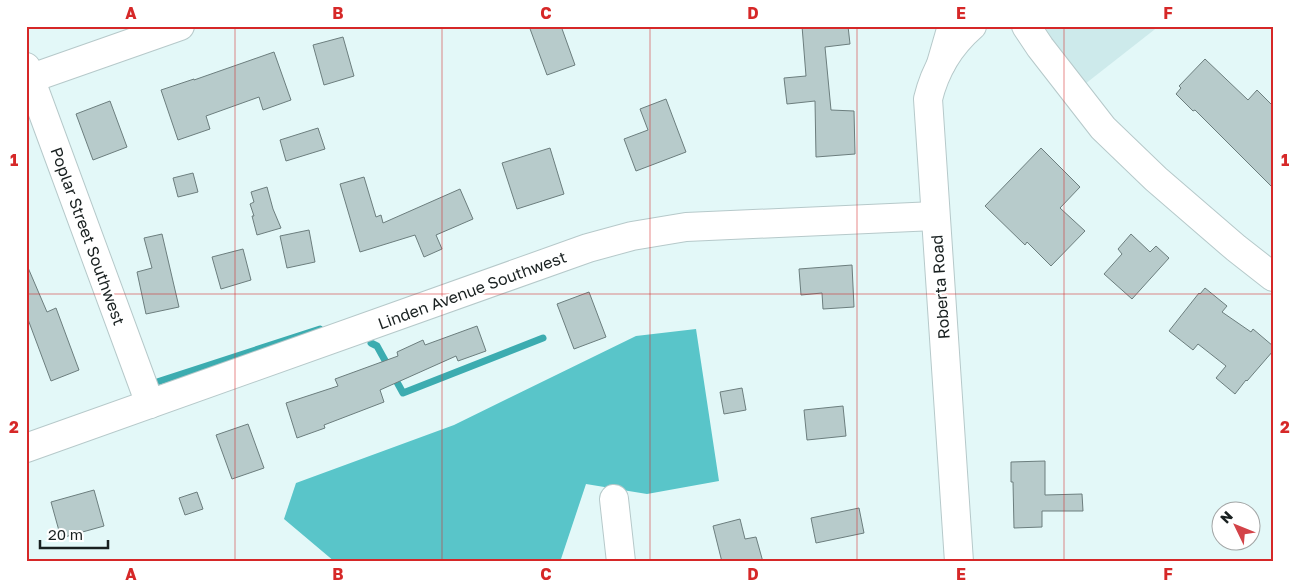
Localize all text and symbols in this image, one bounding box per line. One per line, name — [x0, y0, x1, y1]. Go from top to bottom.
text: A — [125, 3, 137, 23]
text: B — [332, 3, 344, 23]
text: C — [540, 3, 552, 23]
text: D — [747, 3, 759, 23]
text: E — [956, 3, 966, 23]
text: F — [1163, 3, 1173, 23]
street label: Poplar Street Southwest — [46, 144, 130, 328]
text: 1 — [10, 150, 18, 170]
text: 1 — [1281, 150, 1289, 170]
street label: Roberta Road — [926, 234, 954, 340]
street label: Linden Avenue Southwest — [375, 247, 569, 333]
text: 2 — [9, 417, 19, 437]
text: 2 — [1280, 417, 1290, 437]
north arrow — [1212, 500, 1262, 550]
text: N — [1216, 507, 1236, 526]
scale bar — [40, 518, 108, 550]
text: 20 m — [48, 525, 83, 543]
text: A — [125, 564, 137, 584]
text: B — [332, 564, 344, 584]
text: C — [540, 564, 552, 584]
text: D — [747, 564, 759, 584]
text: E — [956, 564, 966, 584]
text: F — [1163, 564, 1173, 584]

